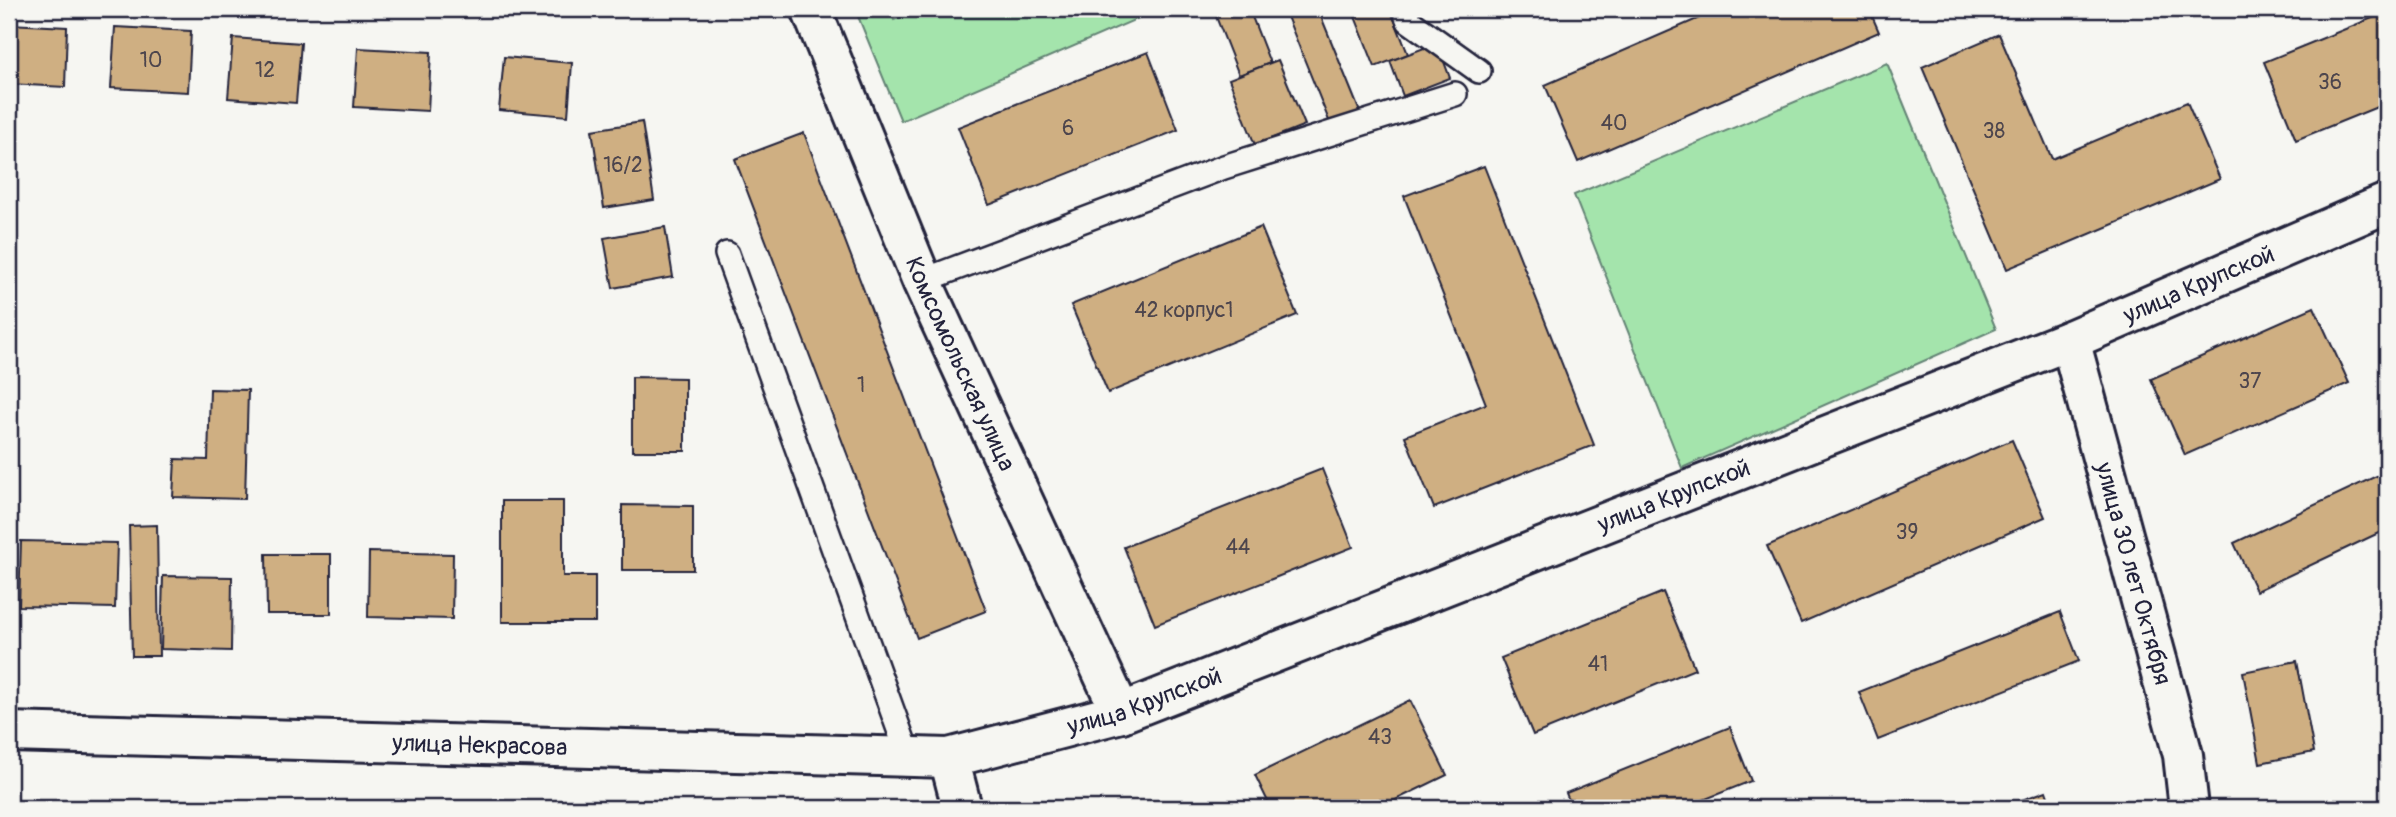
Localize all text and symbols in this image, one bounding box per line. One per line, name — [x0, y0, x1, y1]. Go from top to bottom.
house number: 10 — [140, 47, 162, 74]
house number: 12 — [255, 57, 275, 84]
house number: 36 — [2318, 69, 2342, 96]
house number: 40 — [1601, 110, 1627, 137]
house number: 6 — [1062, 115, 1074, 142]
house number: 38 — [1983, 118, 2005, 145]
house number: 16/2 — [603, 152, 643, 179]
street label: улица Крупской — [2118, 239, 2279, 330]
street label: Комсомольская улица — [899, 253, 1022, 475]
house number: 42 корпус1 — [1134, 297, 1234, 324]
house number: 37 — [2239, 368, 2261, 395]
house number: 1 — [857, 372, 865, 399]
street label: улица Крупской — [1592, 453, 1754, 539]
street label: улица 30 лет Октября — [2089, 458, 2178, 688]
house number: 39 — [1896, 519, 1918, 546]
house number: 44 — [1226, 534, 1250, 561]
house number: 41 — [1588, 651, 1608, 678]
street label: улица Крупской — [1063, 660, 1226, 741]
house number: 43 — [1368, 724, 1392, 751]
street label: улица Некрасова — [391, 728, 568, 762]

